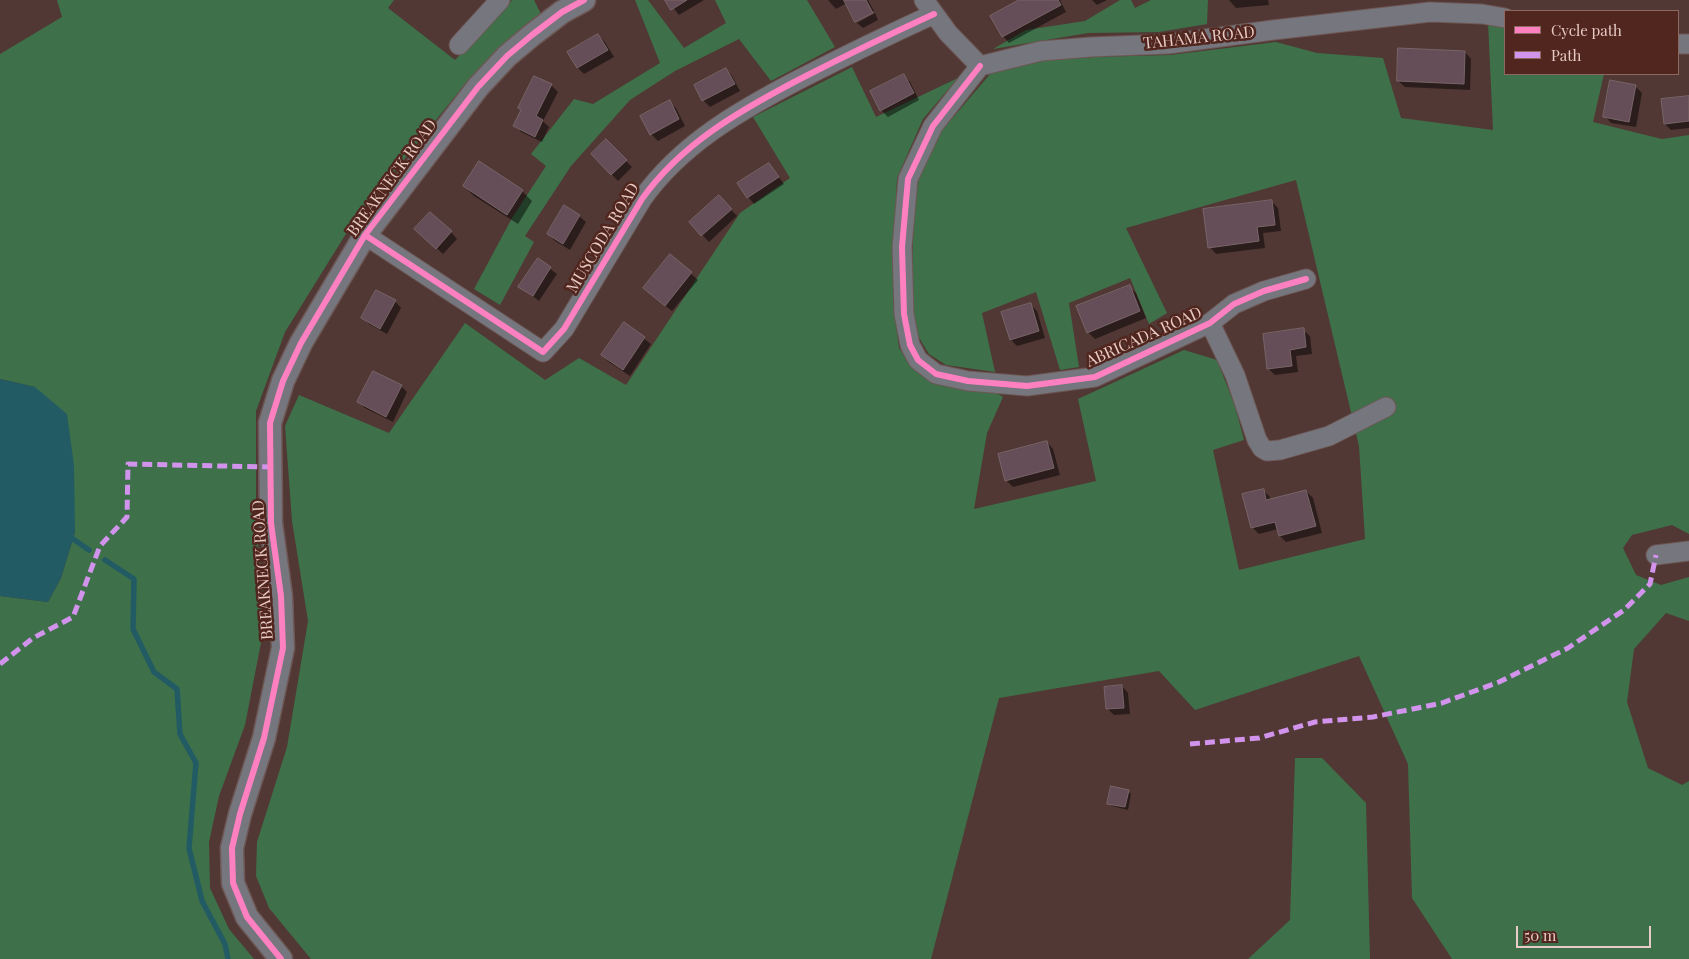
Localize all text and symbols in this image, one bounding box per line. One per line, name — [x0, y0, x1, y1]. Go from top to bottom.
legend — [1504, 10, 1679, 75]
text: Cycle path — [1551, 20, 1622, 40]
street label: TAHAMA ROAD — [1142, 23, 1256, 53]
text: Path — [1551, 45, 1581, 65]
street label: BREAKNECK ROAD — [343, 116, 441, 240]
street label: MUSCODA ROAD — [563, 180, 643, 296]
street label: ABRICADA ROAD — [1083, 303, 1205, 371]
street label: BREAKNECK ROAD — [249, 499, 277, 641]
scale bar — [1519, 916, 1654, 948]
text: 50 m — [1524, 925, 1556, 945]

